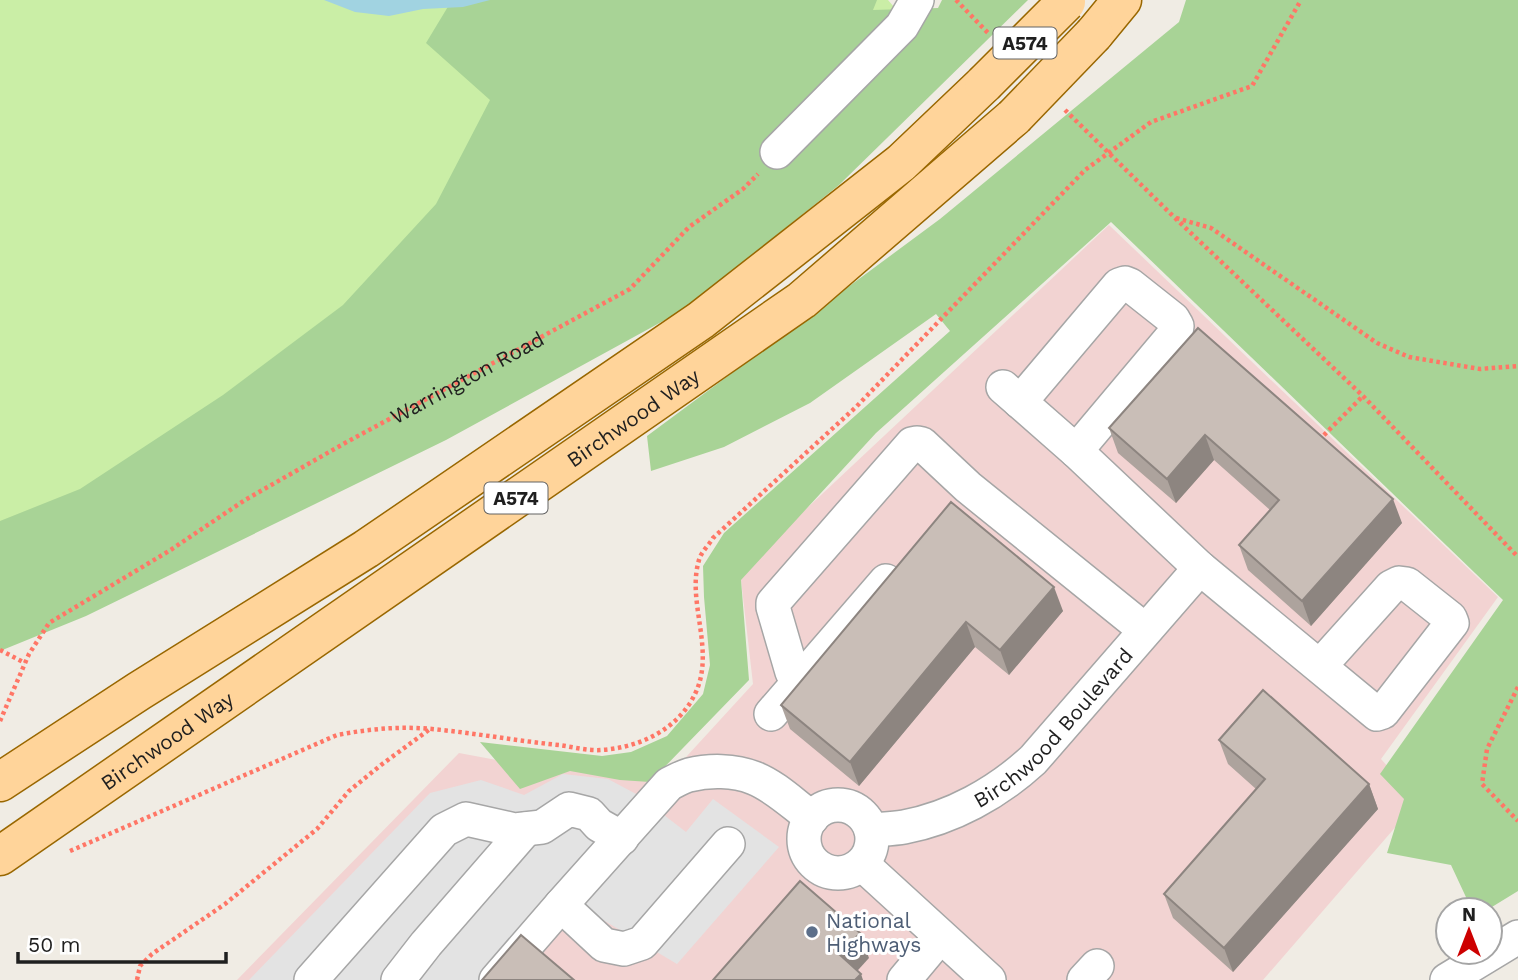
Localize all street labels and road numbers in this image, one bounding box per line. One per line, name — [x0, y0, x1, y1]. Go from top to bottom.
road number: A574 — [993, 28, 1056, 58]
street label: Warrington Road — [386, 325, 548, 429]
street label: Birchwood Way — [562, 363, 704, 472]
road number: A574 — [484, 482, 548, 513]
street label: Birchwood Boulevard — [969, 642, 1138, 812]
street label: Birchwood Way — [96, 686, 238, 795]

